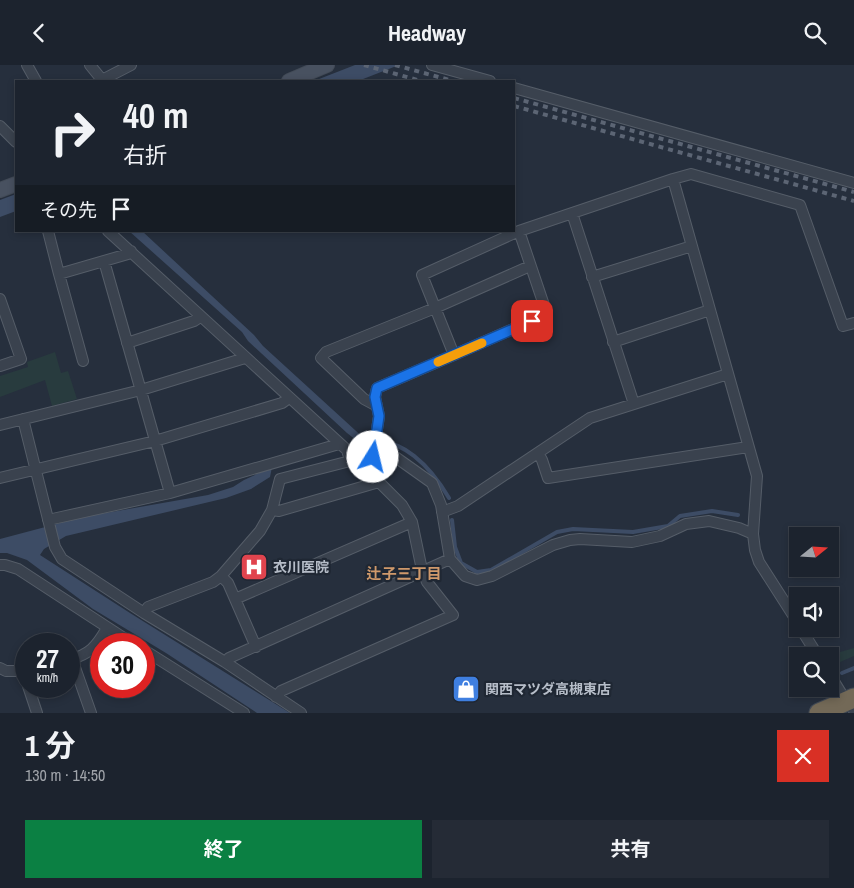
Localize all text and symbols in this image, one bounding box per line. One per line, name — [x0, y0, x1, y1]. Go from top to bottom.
text: Headway — [388, 18, 466, 48]
icon: back — [25, 19, 53, 47]
icon: search — [801, 19, 829, 47]
text: 40 m — [123, 92, 188, 139]
icon: right — [40, 100, 105, 165]
text: 右折 — [123, 140, 167, 170]
icon: arrive — [107, 195, 135, 223]
text: その先 — [40, 197, 97, 223]
pin — [511, 300, 553, 342]
icon: arrive — [518, 307, 546, 335]
position arrow — [346, 430, 398, 482]
north arrow — [789, 527, 839, 577]
map controls — [789, 527, 839, 697]
hospital icon: 衣川医院 — [239, 552, 269, 582]
place label: 衣川医院 — [273, 558, 329, 576]
district label: 辻子三丁目 — [366, 563, 442, 584]
button: sound — [789, 587, 839, 637]
speed limit sign: 30 — [90, 633, 155, 698]
text: 27 — [36, 642, 59, 676]
button: search — [789, 647, 839, 697]
text: km/h — [37, 670, 58, 686]
shop icon: 関西マツダ高槻東店 — [451, 674, 481, 704]
place label: 関西マツダ高槻東店 — [485, 680, 611, 698]
text: 1 分 — [25, 725, 76, 765]
button: close — [777, 730, 829, 782]
text: 130 m · 14:50 — [25, 764, 105, 786]
button: 終了 — [25, 820, 422, 878]
button: 共有 — [432, 820, 829, 878]

